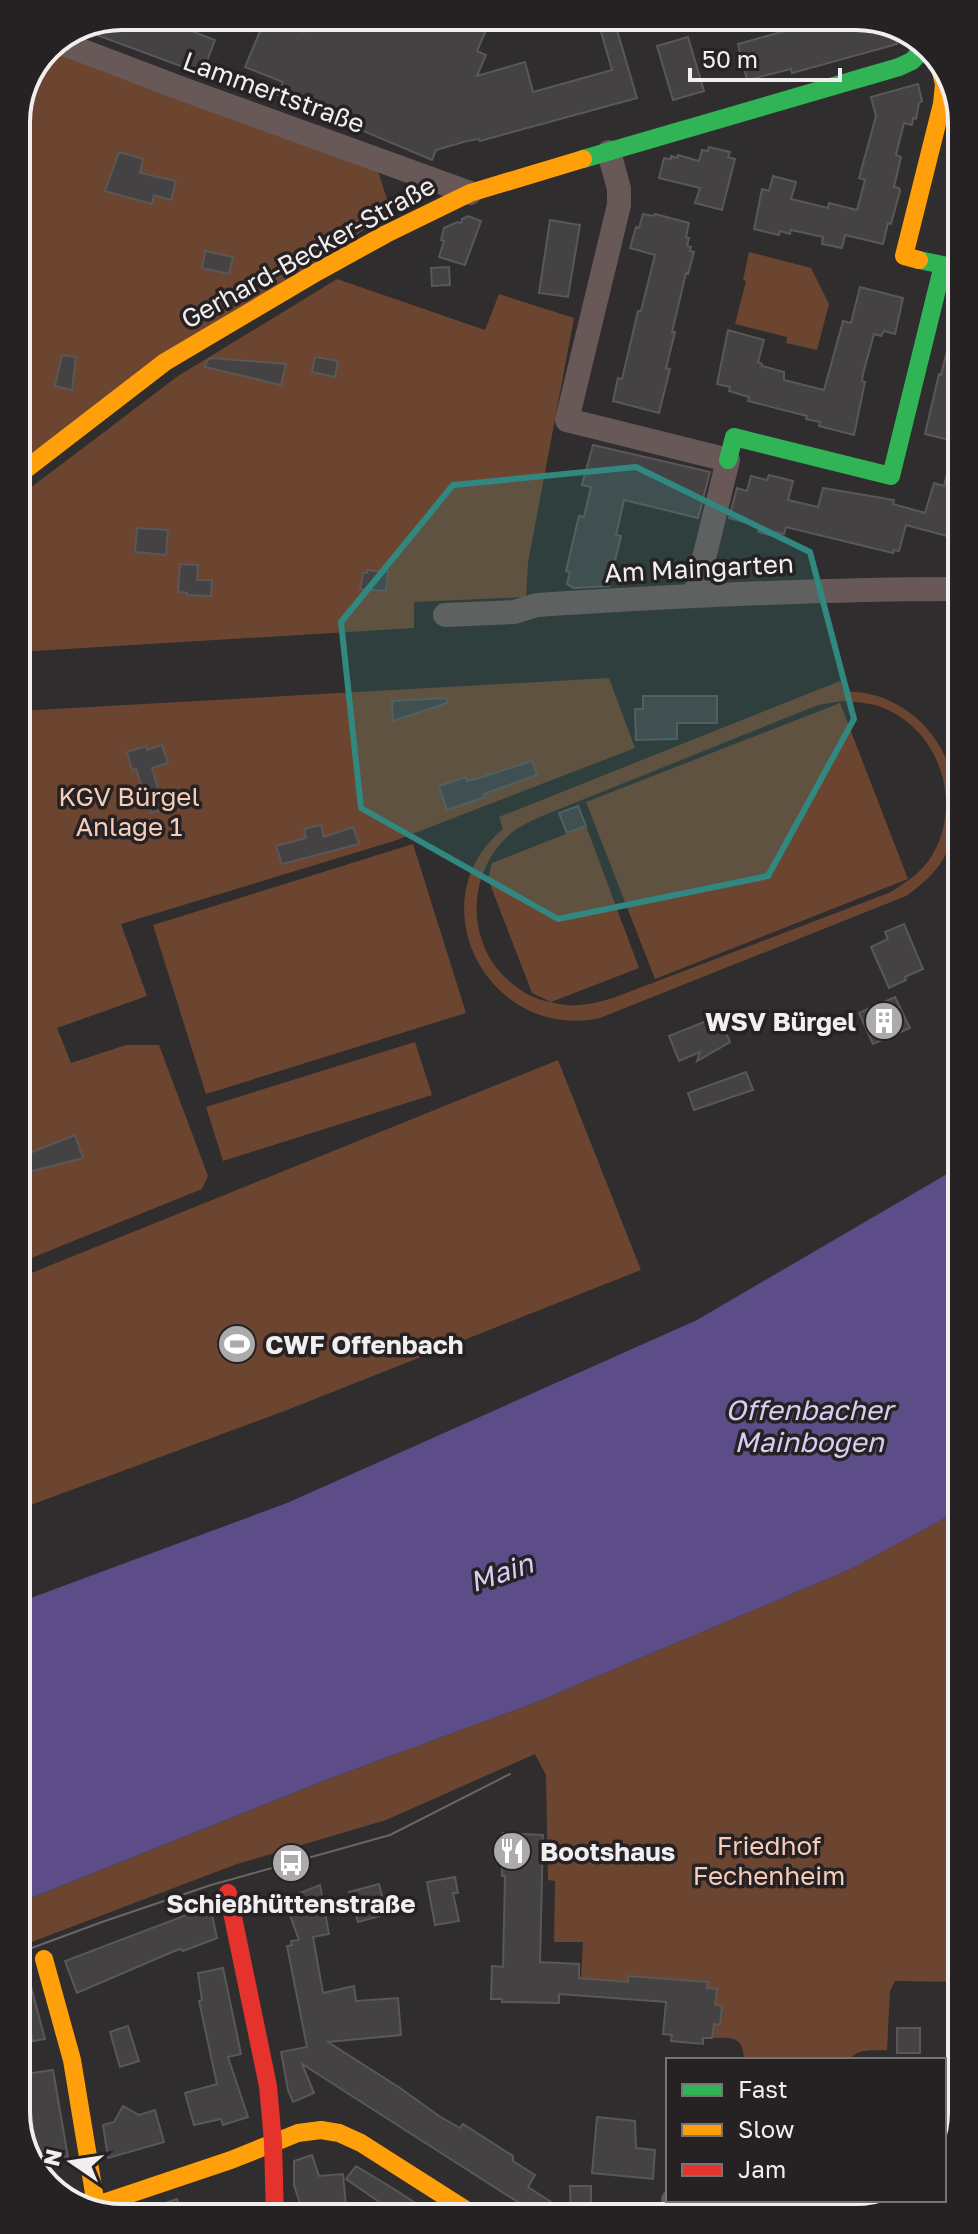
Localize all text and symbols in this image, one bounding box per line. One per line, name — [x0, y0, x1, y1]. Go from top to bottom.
scale bar — [690, 32, 840, 82]
text: 50 m — [702, 44, 758, 73]
street label: Lammertstraße — [179, 45, 369, 139]
street label: Gerhard-Becker-Straße — [176, 169, 440, 335]
street label: Am Maingarten — [603, 548, 795, 588]
park label: KGV Bürgel Anlage 1 — [58, 781, 200, 842]
building icon: WSV Bürgel — [863, 1000, 905, 1042]
place label: WSV Bürgel — [705, 1006, 856, 1037]
sports icon: CWF Offenbach — [216, 1323, 258, 1365]
place label: CWF Offenbach — [265, 1329, 463, 1360]
water label: Offenbacher Mainbogen — [725, 1393, 897, 1458]
water label: Main — [465, 1545, 539, 1598]
restaurant icon: Bootshaus — [491, 1830, 533, 1872]
park label: Friedhof Fechenheim — [693, 1830, 845, 1891]
place label: Bootshaus — [540, 1836, 675, 1867]
bus stop icon: Schießhüttenstraße — [270, 1842, 312, 1884]
place label: Schießhüttenstraße — [166, 1888, 416, 1919]
legend — [666, 2058, 946, 2202]
text: Fast — [738, 2074, 788, 2103]
text: Slow — [738, 2114, 794, 2143]
north arrow — [32, 2122, 112, 2202]
text: N — [37, 2146, 67, 2169]
text: Jam — [738, 2154, 786, 2183]

